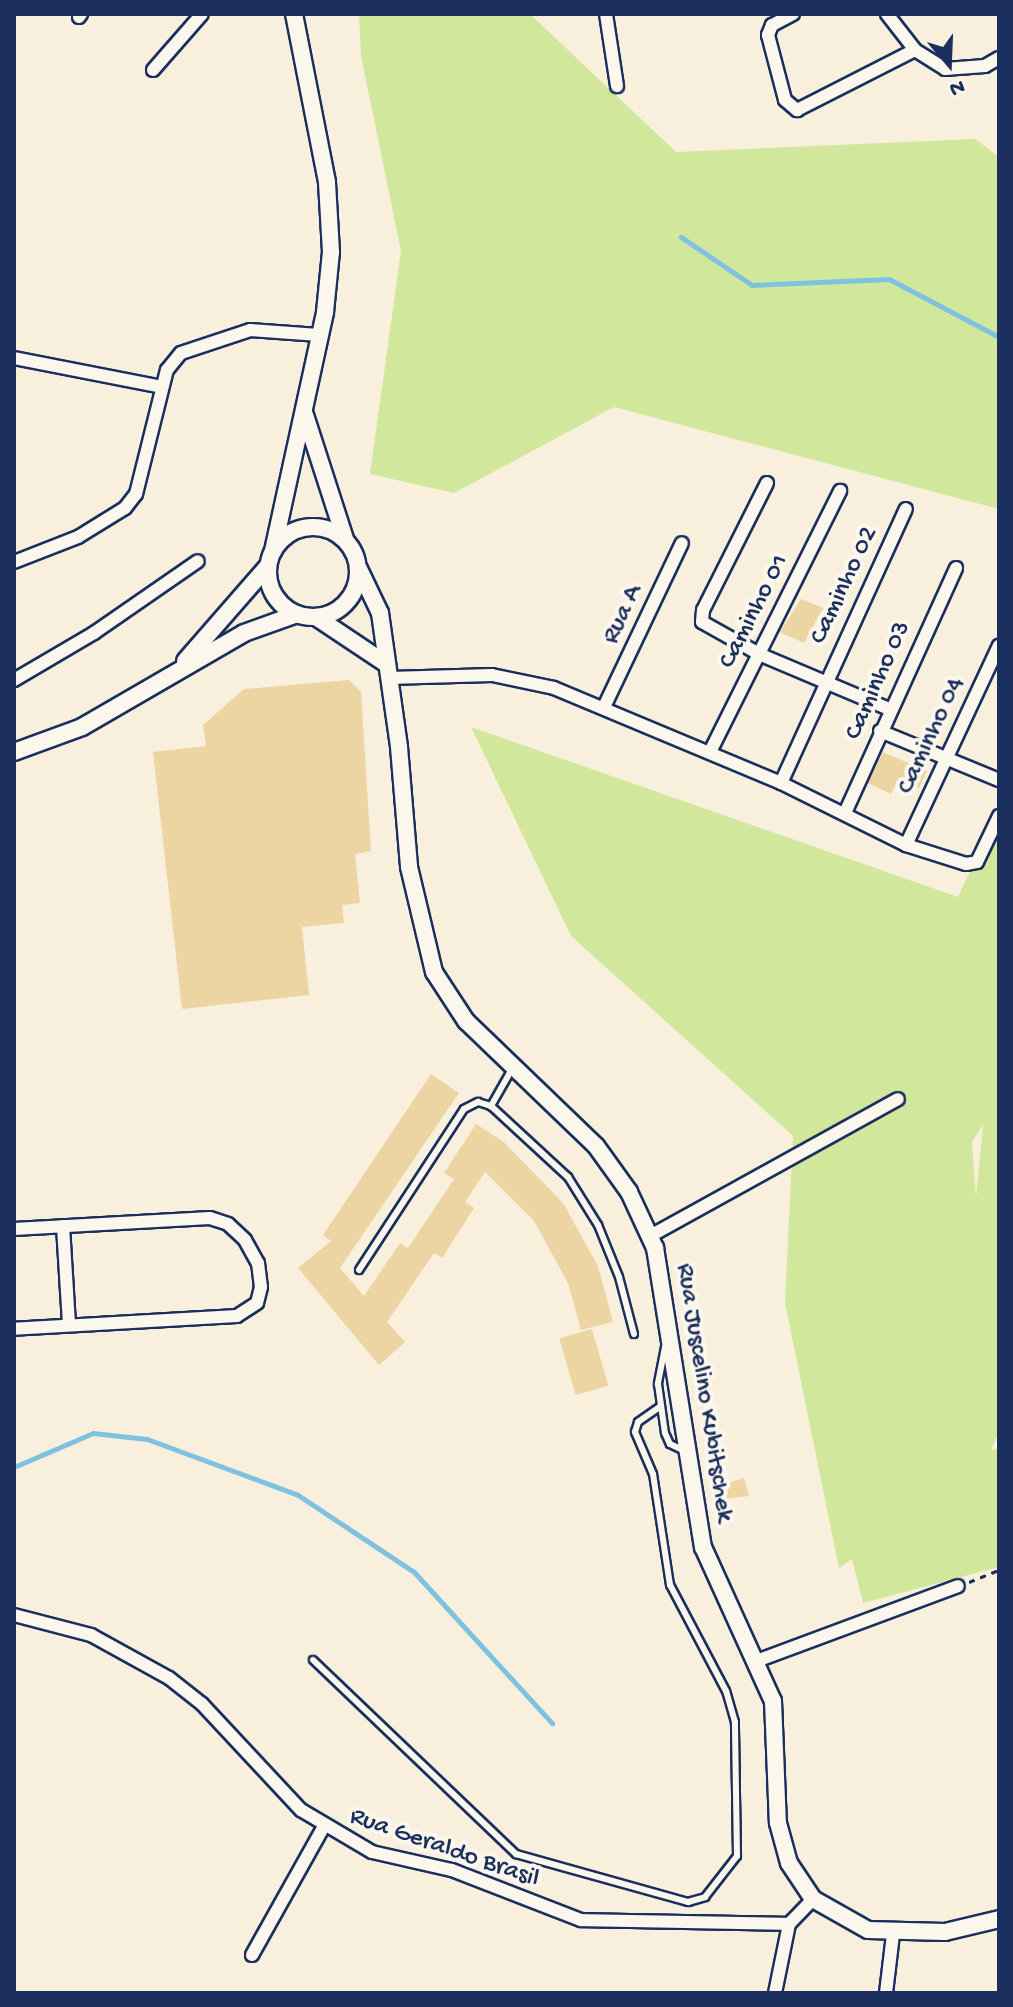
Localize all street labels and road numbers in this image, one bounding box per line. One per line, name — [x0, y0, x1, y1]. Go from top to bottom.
street label: Caminho 02 — [804, 522, 886, 650]
street label: Caminho 01 — [713, 550, 797, 674]
street label: Rua A — [597, 580, 651, 650]
street label: Caminho 03 — [839, 617, 919, 745]
street label: Caminho 04 — [891, 672, 973, 800]
street label: Rua Juscelino Kubitschek — [667, 1261, 739, 1525]
street label: Rua Geraldo Brasil — [345, 1802, 543, 1896]

